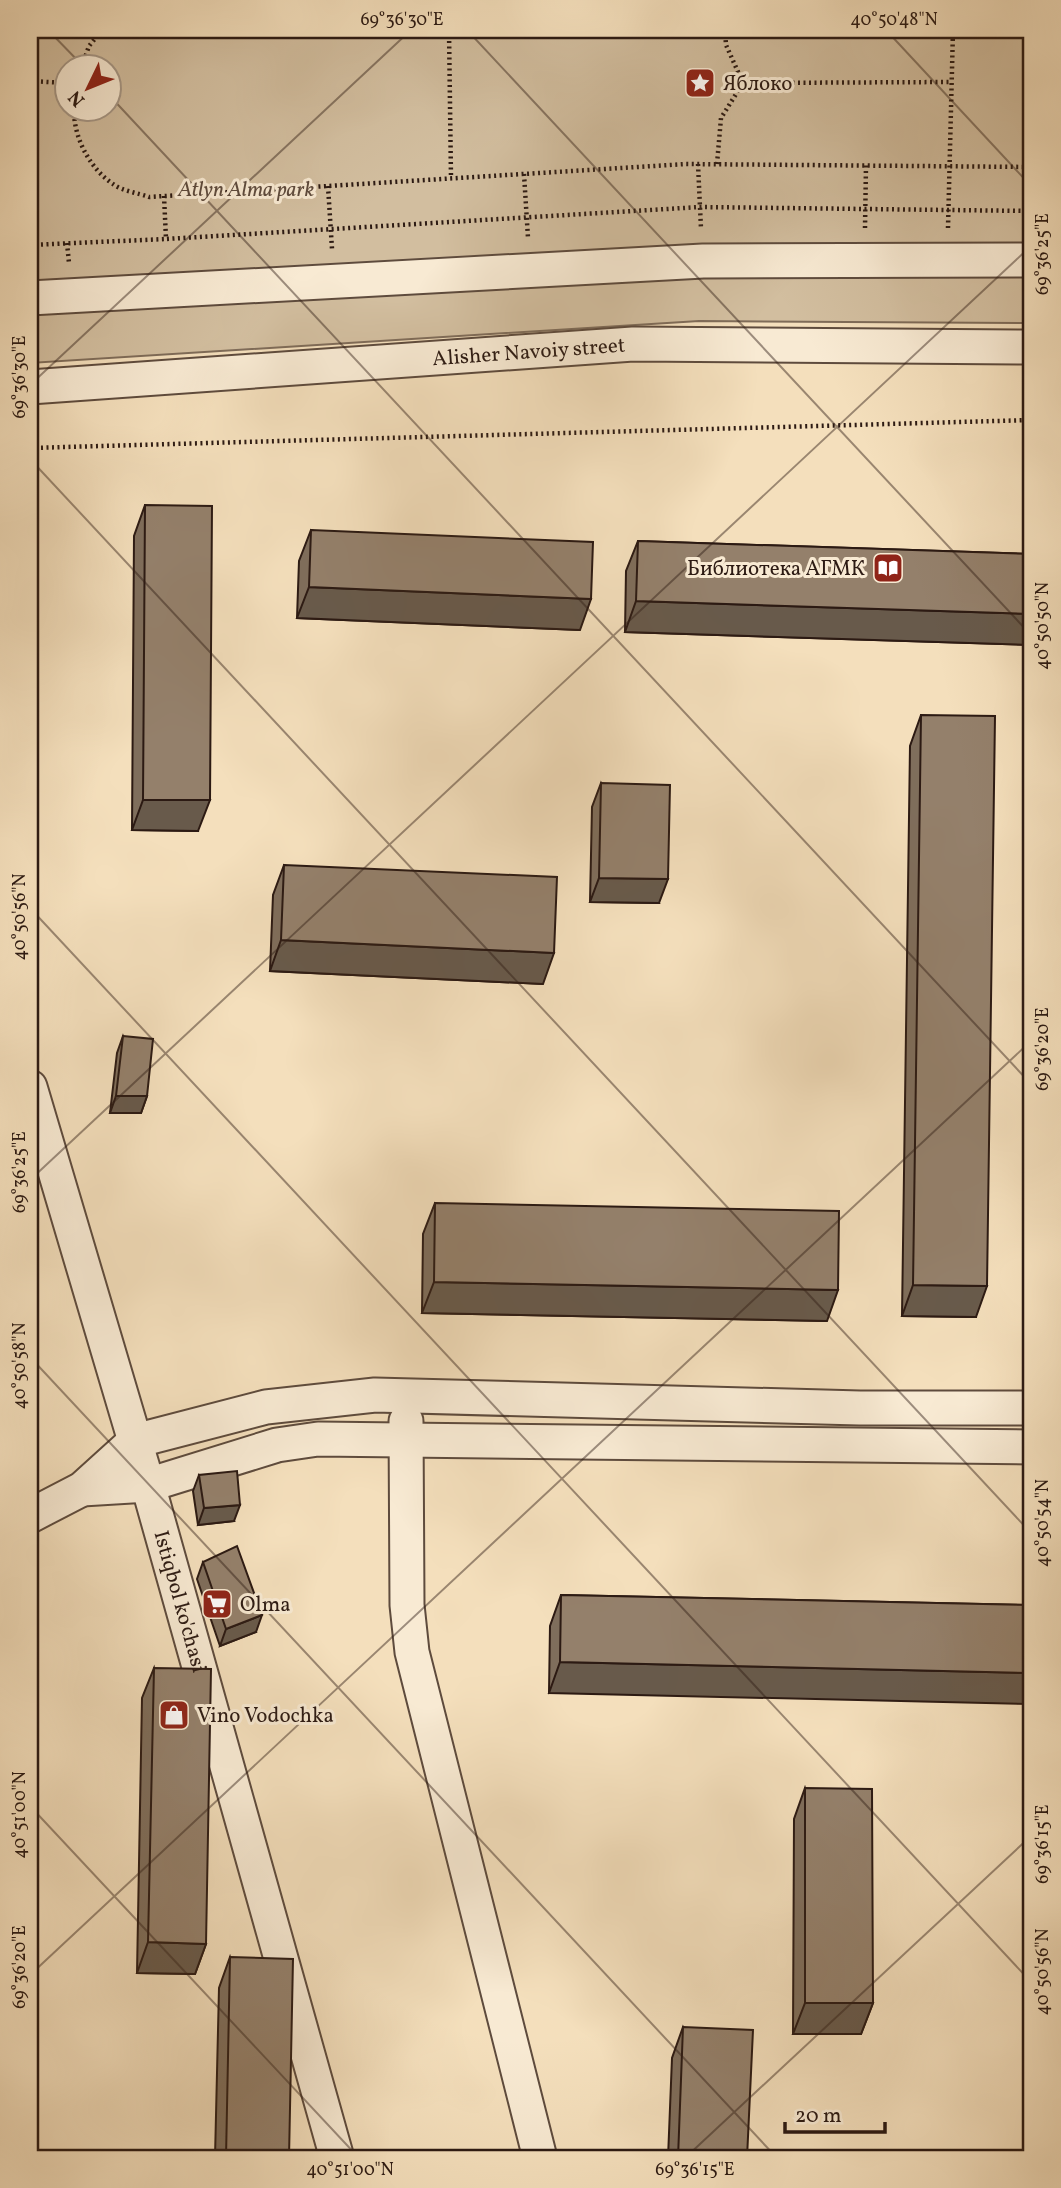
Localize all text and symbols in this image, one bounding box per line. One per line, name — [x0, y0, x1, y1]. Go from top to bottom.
text: 69°36'30"E — [360, 8, 444, 33]
text: 40°50'48"N — [850, 8, 938, 33]
north arrow — [52, 52, 122, 122]
place icon: Яблоко — [683, 66, 717, 100]
place label: Яблоко — [723, 70, 792, 99]
text: N — [63, 84, 91, 112]
park label: Atlyn Alma park — [177, 176, 314, 205]
text: 69°36'25"E — [1031, 213, 1056, 295]
street label: Alisher Navoiy street — [431, 332, 626, 374]
text: 69°36'30"E — [8, 335, 33, 419]
library icon: Библиотека АГМК — [871, 551, 905, 585]
place label: Библиотека АГМК — [687, 555, 865, 584]
text: 40°50'50"N — [1031, 582, 1056, 670]
text: 40°50'56"N — [8, 873, 33, 961]
text: 69°36'20"E — [1031, 1007, 1056, 1091]
text: 69°36'25"E — [8, 1131, 33, 1213]
text: 40°50'58"N — [8, 1322, 33, 1410]
text: 40°50'54"N — [1031, 1479, 1056, 1567]
street label: Istiqbol ko'chasi — [145, 1527, 213, 1676]
supermarket icon: Olma — [200, 1587, 234, 1621]
place label: Olma — [240, 1591, 291, 1620]
shop icon: Vino Vodochka — [157, 1698, 191, 1732]
place label: Vino Vodochka — [197, 1702, 334, 1731]
text: 40°51'00"N — [8, 1771, 33, 1859]
text: 69°36'15"E — [1031, 1804, 1056, 1884]
text: 69°36'20"E — [8, 1925, 33, 2009]
text: 40°50'56"N — [1031, 1928, 1056, 2016]
scale bar — [785, 2090, 884, 2134]
text: 20 m — [795, 2102, 841, 2131]
text: 40°51'00"N — [306, 2158, 394, 2183]
text: 69°36'15"E — [655, 2158, 735, 2183]

